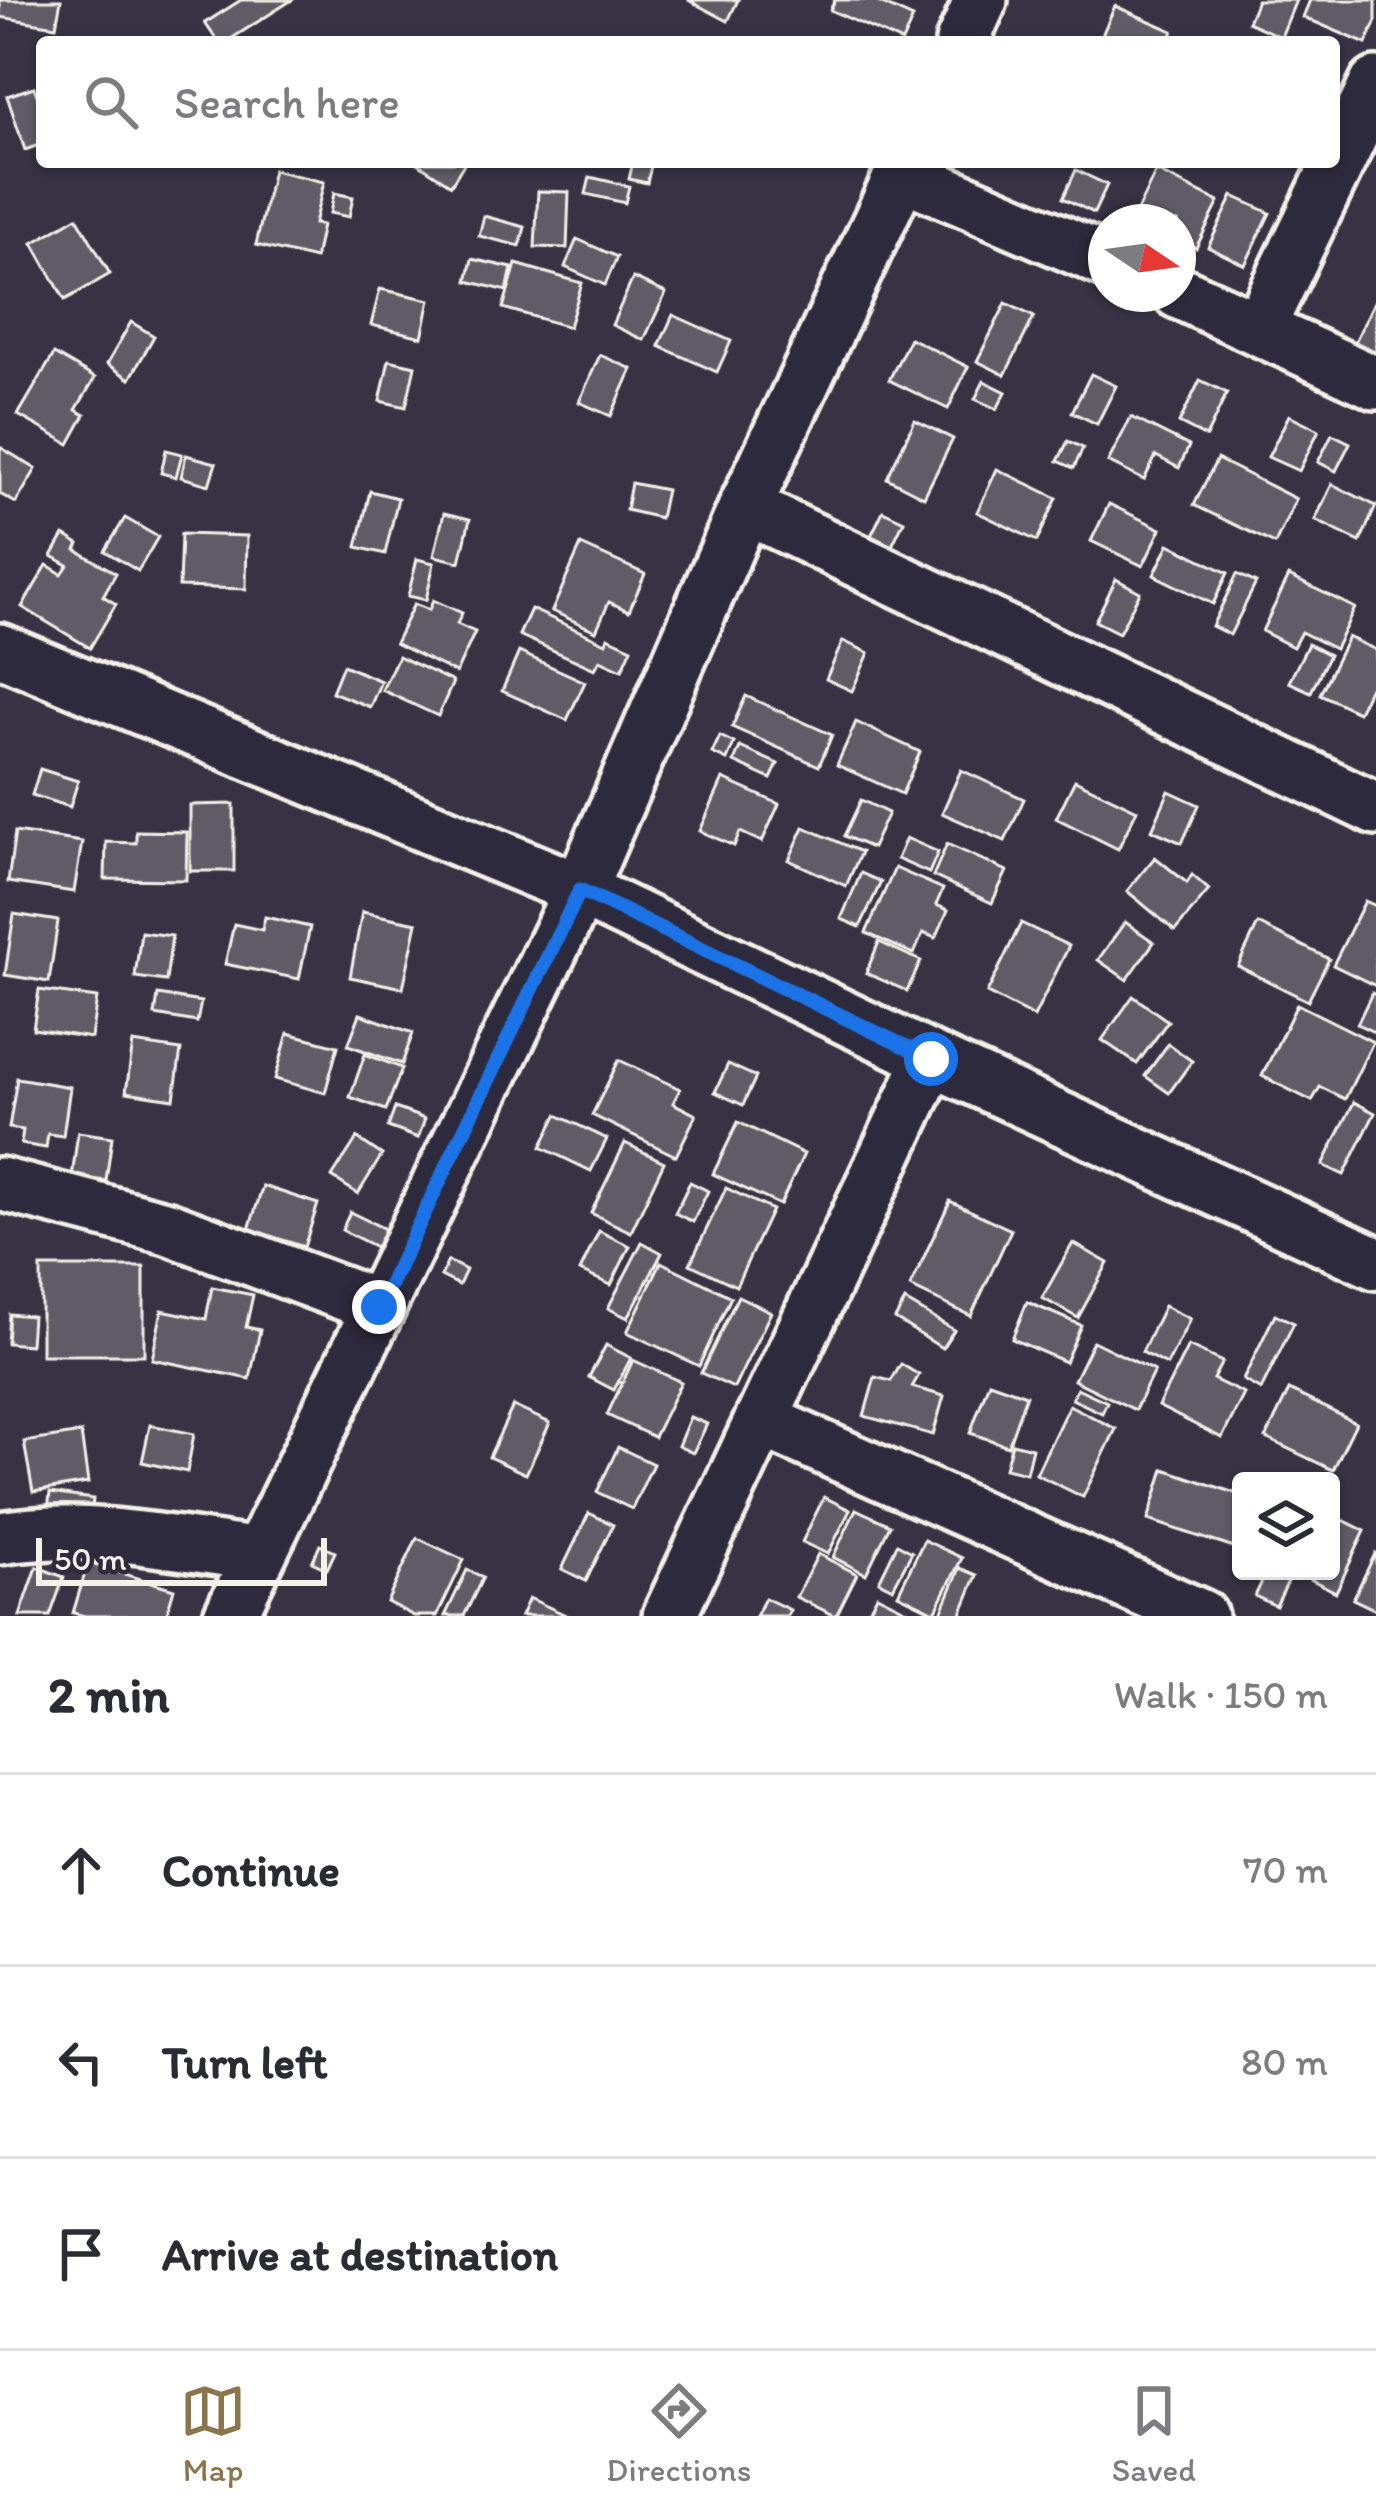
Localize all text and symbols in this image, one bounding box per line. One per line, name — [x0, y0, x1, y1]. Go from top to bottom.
search box — [36, 36, 1340, 168]
icon: search — [78, 69, 144, 135]
text: Search here — [174, 75, 400, 129]
north arrow — [1088, 204, 1196, 312]
route start — [904, 1032, 958, 1086]
route end — [352, 1280, 406, 1334]
map controls — [1232, 1472, 1340, 1580]
button: layers — [1232, 1472, 1340, 1580]
scale bar — [36, 1532, 327, 1585]
text: 50 m — [54, 1539, 127, 1578]
text: 2 min — [48, 1664, 169, 1725]
text: Walk · 150 m — [1114, 1671, 1328, 1718]
icon: ahead — [48, 1837, 114, 1903]
text: Continue — [162, 1843, 340, 1897]
text: 70 m — [1243, 1846, 1328, 1893]
icon: left — [48, 2029, 114, 2095]
text: Turn left — [162, 2035, 328, 2089]
text: 80 m — [1241, 2038, 1328, 2085]
icon: arrive — [48, 2221, 114, 2287]
text: Arrive at destination — [162, 2227, 558, 2281]
tab: Map — [180, 2378, 246, 2489]
tab: Directions — [606, 2378, 751, 2489]
tab: Saved — [1112, 2378, 1196, 2489]

